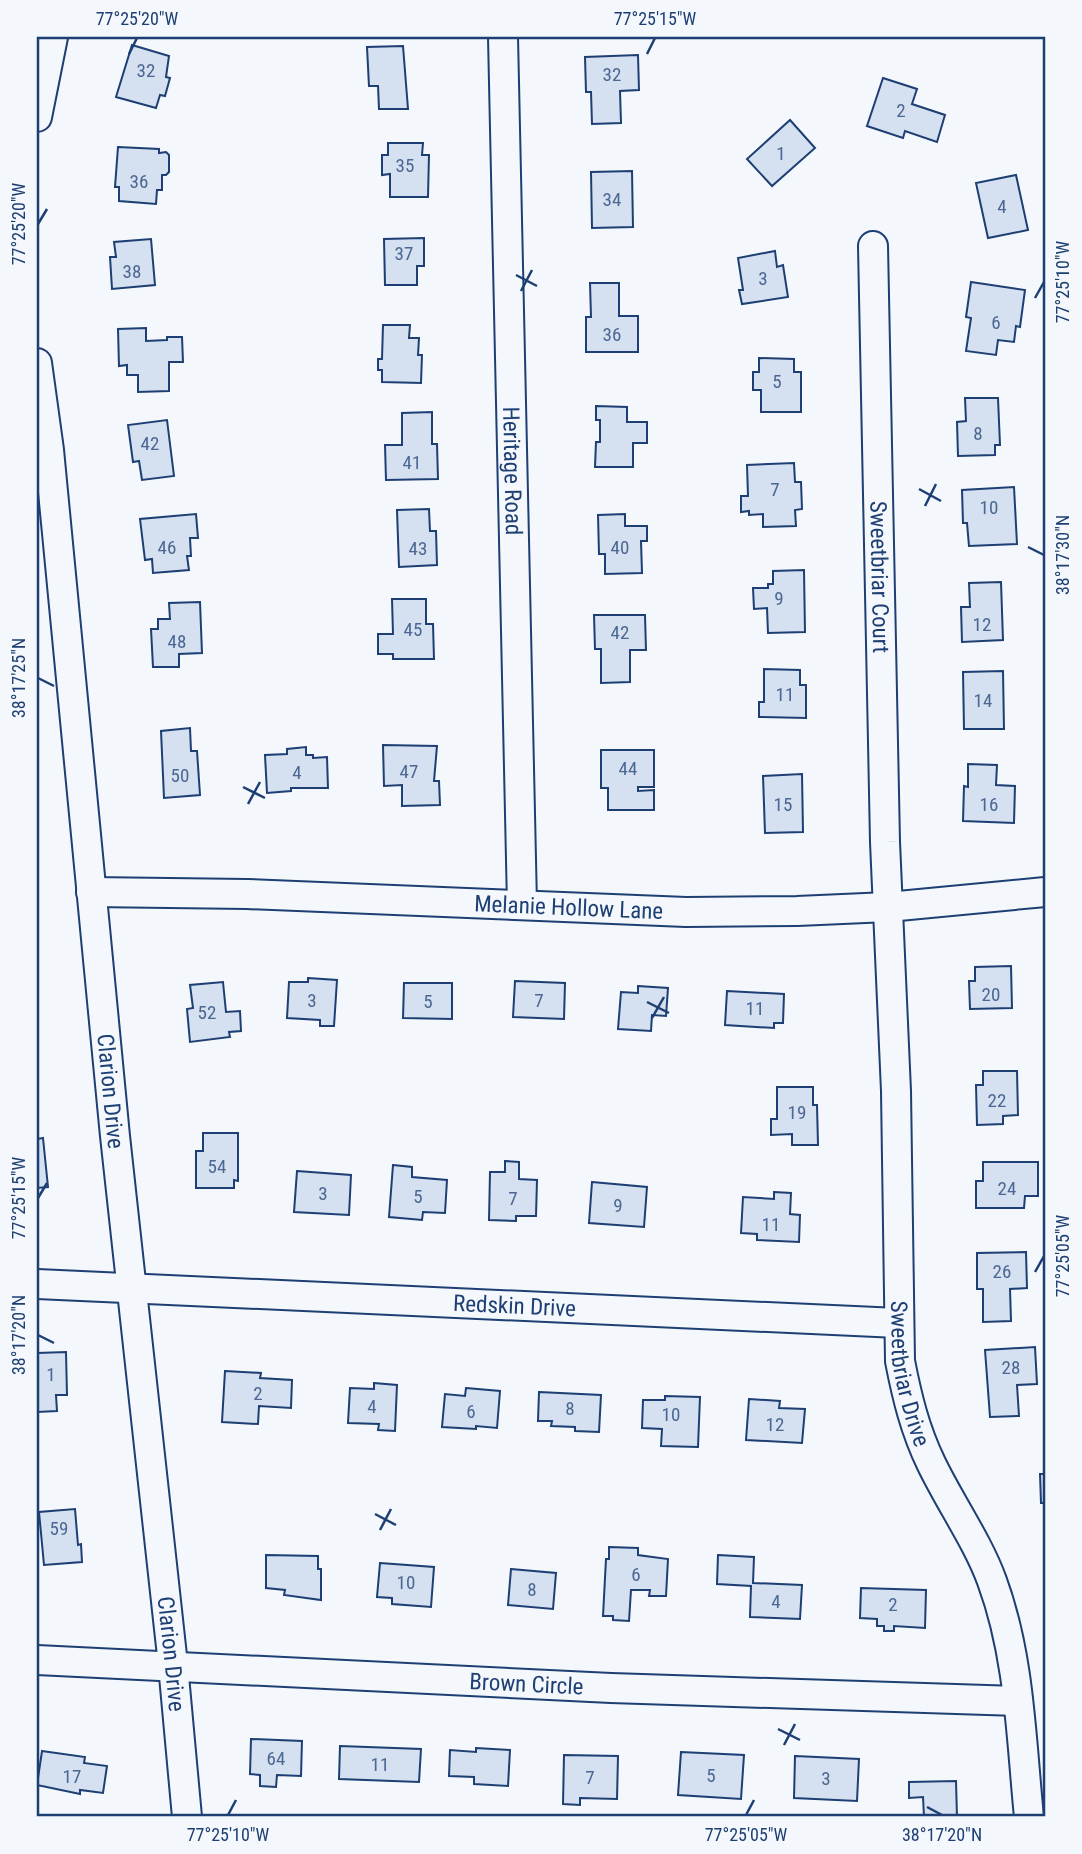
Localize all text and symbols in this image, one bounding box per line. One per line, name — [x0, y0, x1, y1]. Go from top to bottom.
text: 77°25'20"W — [96, 8, 179, 29]
text: 77°25'15"W — [614, 8, 697, 29]
house number: 32 — [137, 59, 155, 82]
house number: 32 — [603, 63, 621, 86]
house number: 2 — [896, 99, 906, 122]
house number: 1 — [776, 142, 786, 165]
house number: 35 — [396, 154, 414, 177]
house number: 36 — [130, 170, 148, 193]
text: 77°25'20"W — [8, 182, 29, 265]
house number: 34 — [603, 188, 621, 211]
house number: 4 — [997, 195, 1007, 218]
text: 77°25'10"W — [1052, 240, 1073, 323]
house number: 37 — [395, 242, 413, 265]
house number: 38 — [123, 260, 141, 283]
house number: 3 — [758, 267, 768, 290]
house number: 6 — [991, 311, 1001, 334]
house number: 36 — [603, 323, 621, 346]
house number: 5 — [772, 370, 782, 393]
street label: Heritage Road — [498, 406, 527, 536]
house number: 8 — [973, 422, 983, 445]
house number: 42 — [141, 432, 159, 455]
house number: 41 — [403, 451, 421, 474]
house number: 7 — [770, 478, 780, 501]
house number: 10 — [980, 496, 998, 519]
street label: Sweetbriar Court — [865, 501, 895, 653]
text: 38°17'30"N — [1052, 515, 1073, 595]
house number: 46 — [158, 536, 176, 559]
house number: 40 — [611, 536, 629, 559]
house number: 43 — [409, 537, 427, 560]
house number: 9 — [774, 587, 784, 610]
house number: 12 — [973, 613, 991, 636]
house number: 45 — [404, 618, 422, 641]
house number: 42 — [611, 621, 629, 644]
house number: 48 — [168, 630, 186, 653]
text: 38°17'25"N — [8, 638, 29, 718]
house number: 11 — [776, 683, 794, 706]
house number: 14 — [974, 689, 992, 712]
house number: 44 — [619, 757, 637, 780]
house number: 47 — [400, 760, 418, 783]
house number: 4 — [292, 761, 302, 784]
house number: 50 — [171, 764, 189, 787]
house number: 15 — [774, 793, 792, 816]
house number: 16 — [980, 793, 998, 816]
street label: Melanie Hollow Lane — [474, 890, 664, 925]
house number: 20 — [982, 983, 1000, 1006]
house number: 3 — [307, 989, 317, 1012]
house number: 7 — [534, 989, 544, 1012]
house number: 5 — [423, 990, 433, 1013]
house number: 11 — [746, 997, 764, 1020]
house number: 52 — [198, 1001, 216, 1024]
street label: Clarion Drive — [92, 1032, 130, 1150]
house number: 22 — [988, 1089, 1006, 1112]
house number: 19 — [788, 1101, 806, 1124]
house number: 54 — [208, 1155, 226, 1178]
text: 77°25'15"W — [8, 1156, 29, 1239]
house number: 24 — [998, 1177, 1016, 1200]
house number: 3 — [318, 1182, 328, 1205]
house number: 5 — [413, 1185, 423, 1208]
house number: 7 — [508, 1187, 518, 1210]
house number: 9 — [613, 1194, 623, 1217]
house number: 11 — [762, 1213, 780, 1236]
text: 77°25'05"W — [1052, 1214, 1073, 1297]
house number: 26 — [993, 1260, 1011, 1283]
street label: Redskin Drive — [453, 1289, 577, 1322]
text: 38°17'20"N — [8, 1295, 29, 1375]
street label: Sweetbriar Drive — [886, 1300, 936, 1450]
house number: 28 — [1002, 1356, 1020, 1379]
house number: 1 — [46, 1363, 56, 1386]
house number: 2 — [253, 1382, 263, 1405]
house number: 4 — [367, 1395, 377, 1418]
house number: 8 — [565, 1397, 575, 1420]
house number: 6 — [466, 1400, 476, 1423]
house number: 10 — [662, 1403, 680, 1426]
house number: 12 — [766, 1413, 784, 1436]
house number: 59 — [50, 1517, 68, 1540]
house number: 6 — [631, 1563, 641, 1586]
house number: 10 — [397, 1571, 415, 1594]
house number: 8 — [527, 1578, 537, 1601]
house number: 4 — [771, 1590, 781, 1613]
house number: 2 — [888, 1593, 898, 1616]
street label: Clarion Drive — [152, 1595, 191, 1713]
street label: Brown Circle — [469, 1668, 584, 1700]
house number: 64 — [267, 1747, 285, 1770]
house number: 11 — [371, 1753, 389, 1776]
house number: 5 — [706, 1764, 716, 1787]
house number: 17 — [63, 1765, 81, 1788]
house number: 7 — [585, 1766, 595, 1789]
house number: 3 — [821, 1767, 831, 1790]
text: 77°25'10"W — [187, 1824, 270, 1845]
text: 77°25'05"W — [705, 1824, 788, 1845]
text: 38°17'20"N — [902, 1824, 982, 1845]

